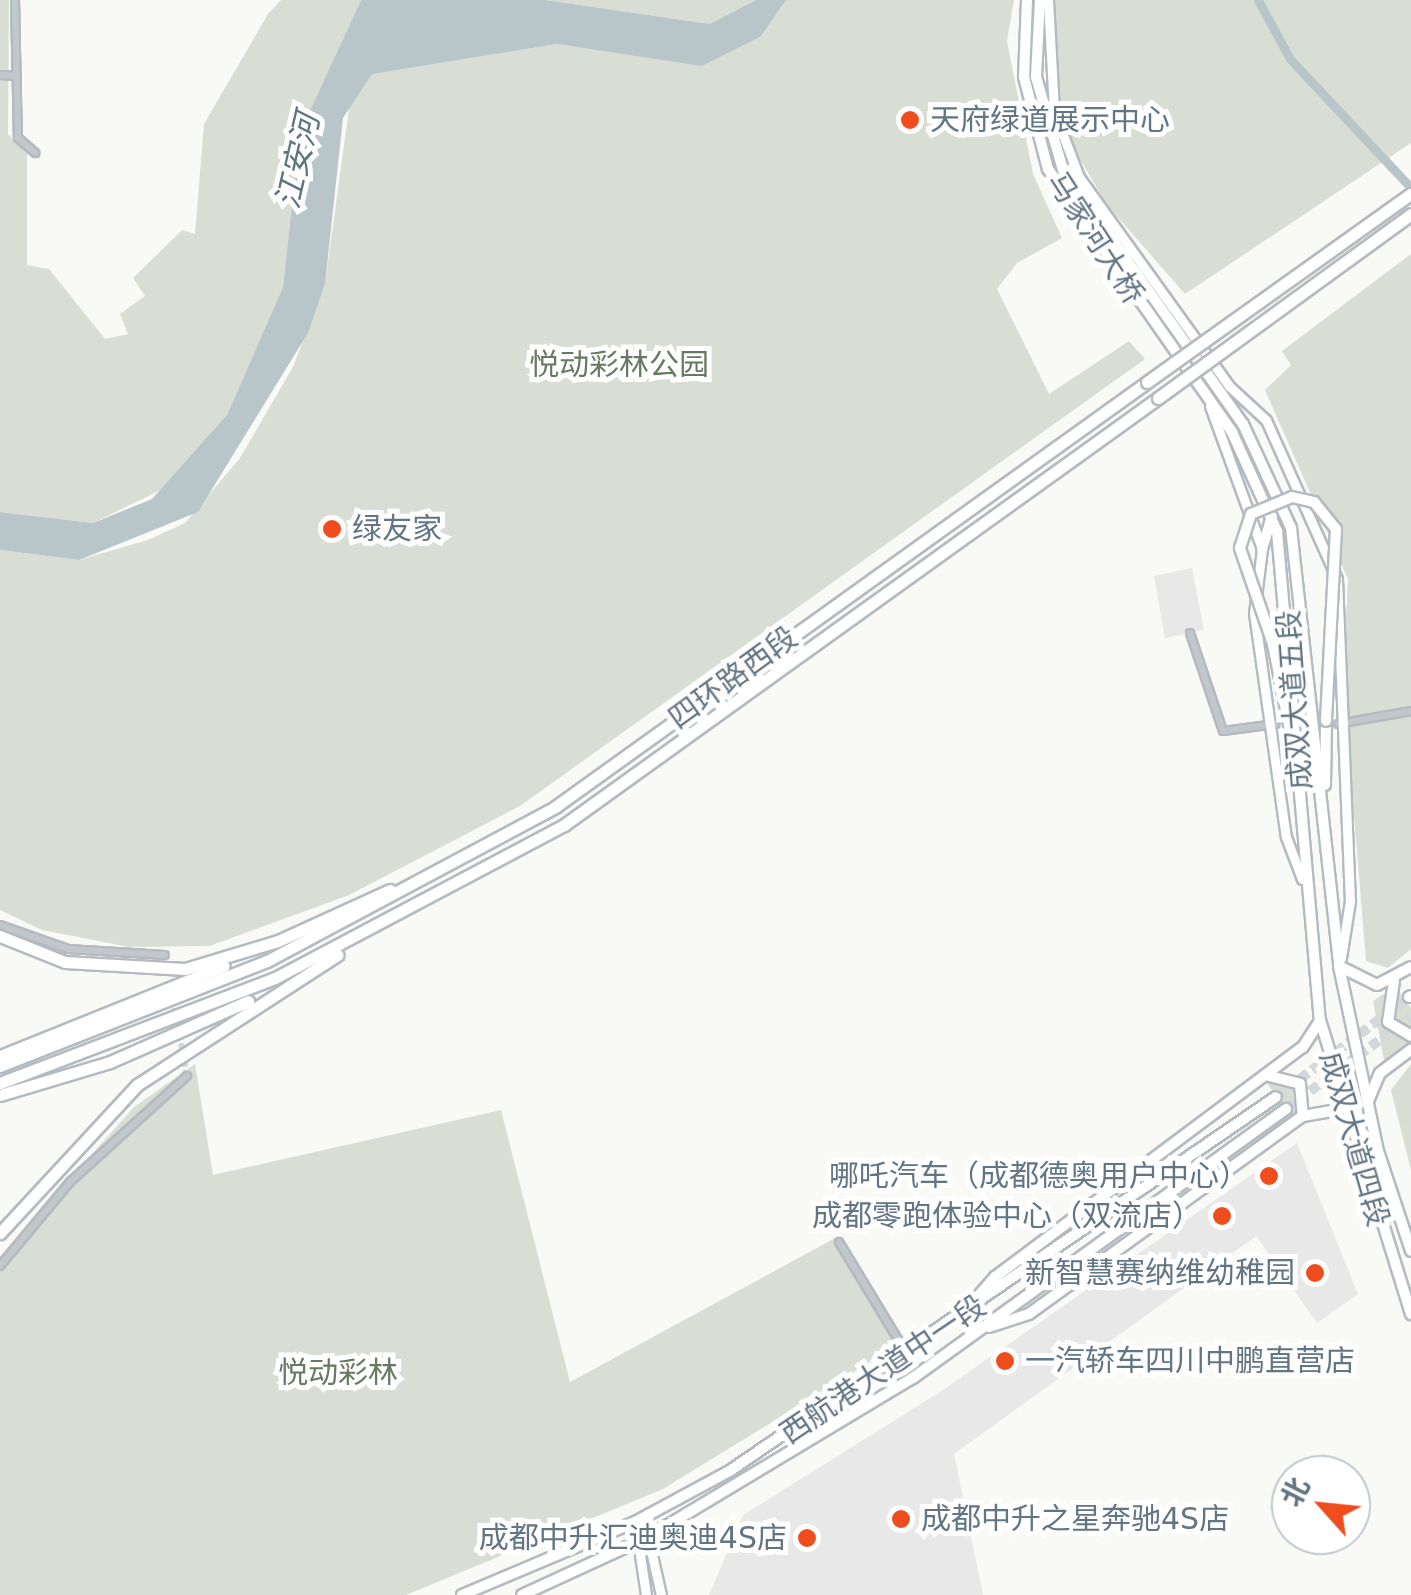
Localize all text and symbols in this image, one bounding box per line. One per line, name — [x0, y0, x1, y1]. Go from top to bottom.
place label: 天府绿道展示中心 — [930, 102, 1170, 138]
marker: 天府绿道展示中心 — [899, 109, 921, 131]
water label: 江安河 — [268, 110, 328, 212]
street label: 马家河大桥 — [1039, 165, 1151, 311]
park label: 悦动彩林公园 — [529, 347, 709, 383]
place label: 绿友家 — [352, 511, 442, 547]
marker: 绿友家 — [321, 518, 343, 540]
street label: 成双大道五段 — [1271, 609, 1319, 791]
street label: 四环路西段 — [662, 619, 804, 737]
street label: 成双大道四段 — [1312, 1048, 1396, 1230]
place label: 哪吒汽车（成都德奥用户中心） — [829, 1158, 1249, 1194]
marker: 哪吒汽车（成都德奥用户中心） — [1258, 1165, 1280, 1187]
place label: 成都零跑体验中心（双流店） — [812, 1198, 1202, 1234]
marker: 成都零跑体验中心（双流店） — [1211, 1205, 1233, 1227]
place label: 新智慧赛纳维幼稚园 — [1025, 1255, 1295, 1291]
marker: 新智慧赛纳维幼稚园 — [1304, 1262, 1326, 1284]
street label: 西航港大道中一段 — [773, 1288, 993, 1452]
place label: 一汽轿车四川中鹏直营店 — [1025, 1343, 1355, 1379]
marker: 一汽轿车四川中鹏直营店 — [994, 1350, 1016, 1372]
park label: 悦动彩林 — [278, 1355, 398, 1391]
north arrow — [1271, 1455, 1371, 1555]
text: 北 — [1275, 1472, 1317, 1512]
place label: 成都中升之星奔驰4S店 — [921, 1501, 1229, 1537]
marker: 成都中升之星奔驰4S店 — [890, 1508, 912, 1530]
place label: 成都中升汇迪奥迪4S店 — [479, 1520, 787, 1556]
marker: 成都中升汇迪奥迪4S店 — [796, 1527, 818, 1549]

